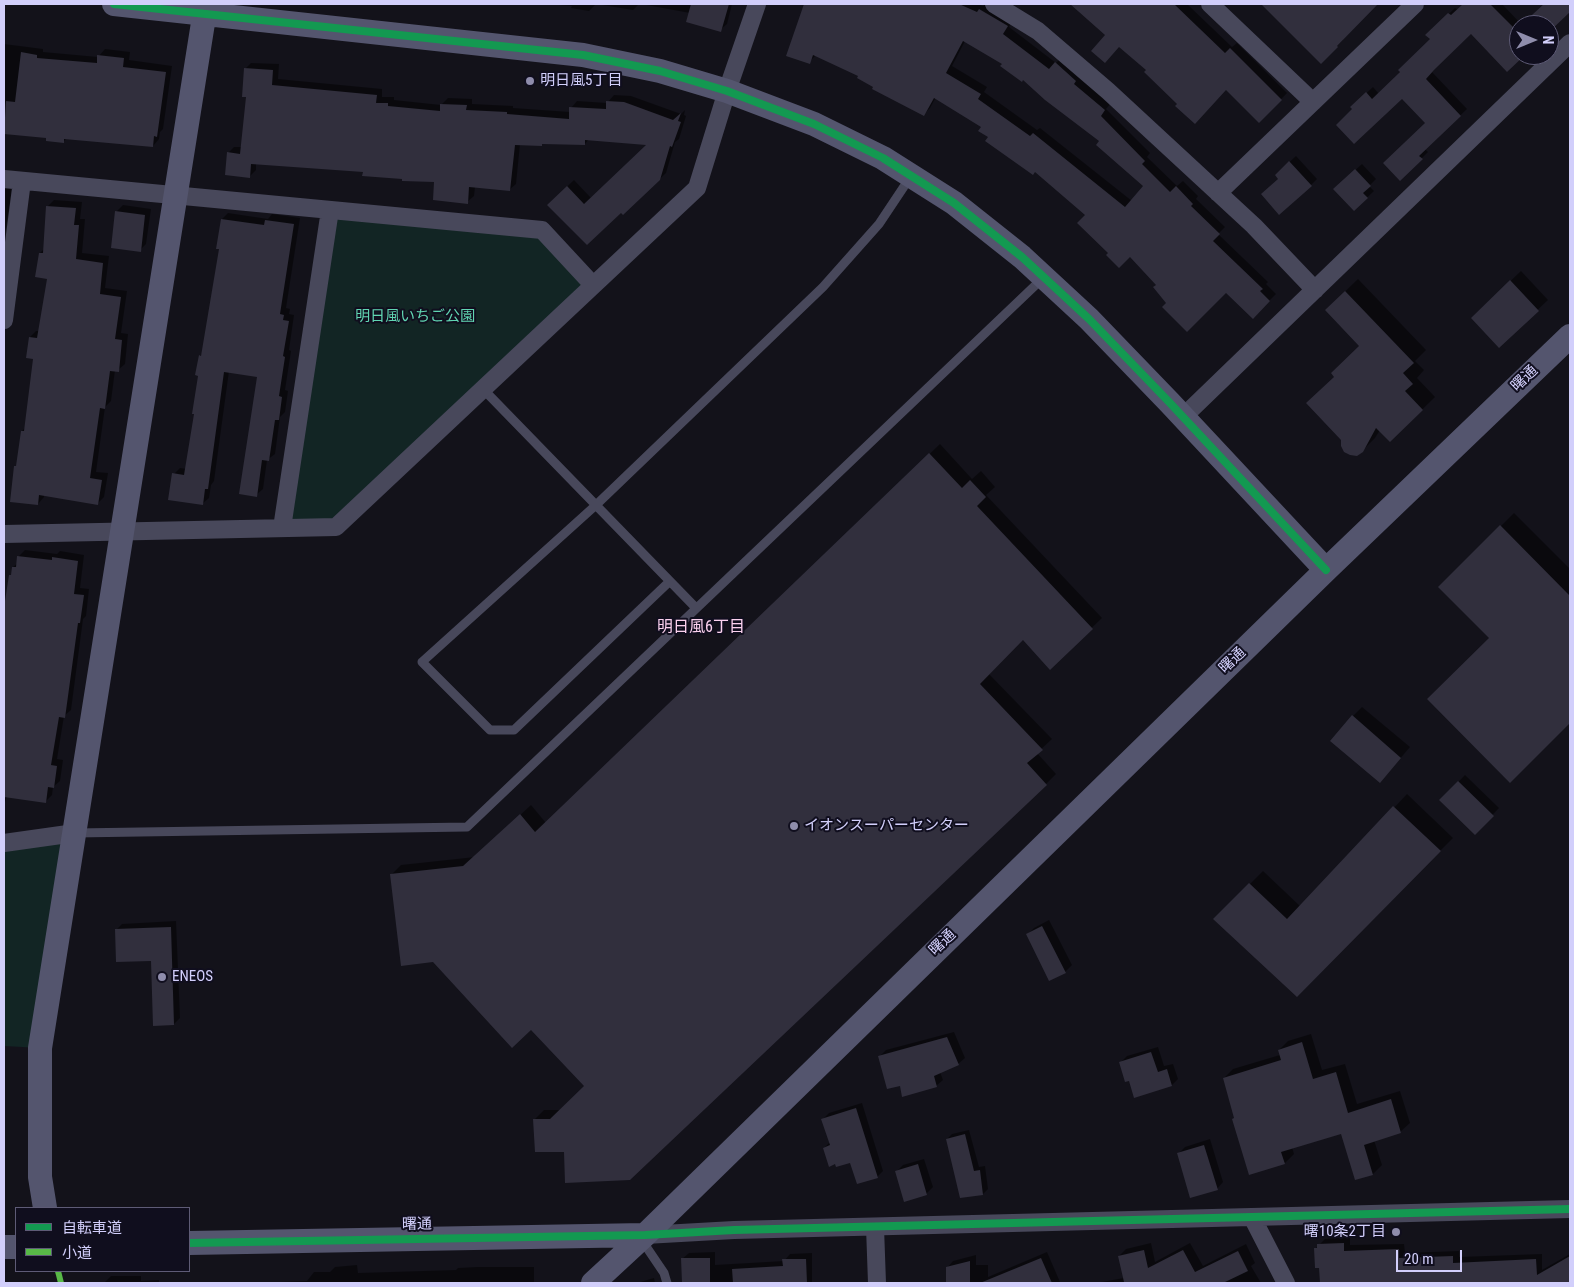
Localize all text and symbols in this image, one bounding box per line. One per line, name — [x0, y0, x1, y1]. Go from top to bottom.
north arrow — [1509, 15, 1559, 65]
text: N — [1540, 36, 1556, 44]
place label: 明日風5丁目 — [540, 72, 622, 90]
marker: 明日風5丁目 — [524, 75, 536, 87]
park label: 明日風いちご公園 — [355, 308, 475, 326]
street label: 曙通 — [1508, 362, 1542, 396]
district label: 明日風6丁目 — [657, 618, 745, 638]
street label: 曙通 — [1216, 644, 1250, 678]
place label: イオンスーパーセンター — [804, 817, 969, 835]
marker: イオンスーパーセンター — [788, 820, 800, 832]
street label: 曙通 — [926, 926, 960, 960]
place label: ENEOS — [172, 968, 213, 986]
marker: ENEOS — [156, 971, 168, 983]
legend — [15, 1207, 190, 1272]
street label: 曙通 — [402, 1216, 432, 1234]
text: 自転車道 — [62, 1219, 122, 1237]
place label: 曙10条2丁目 — [1304, 1223, 1386, 1241]
marker: 曙10条2丁目 — [1390, 1226, 1402, 1238]
scale bar — [1399, 1240, 1465, 1272]
text: 小道 — [62, 1244, 92, 1262]
text: 20 m — [1404, 1250, 1434, 1268]

